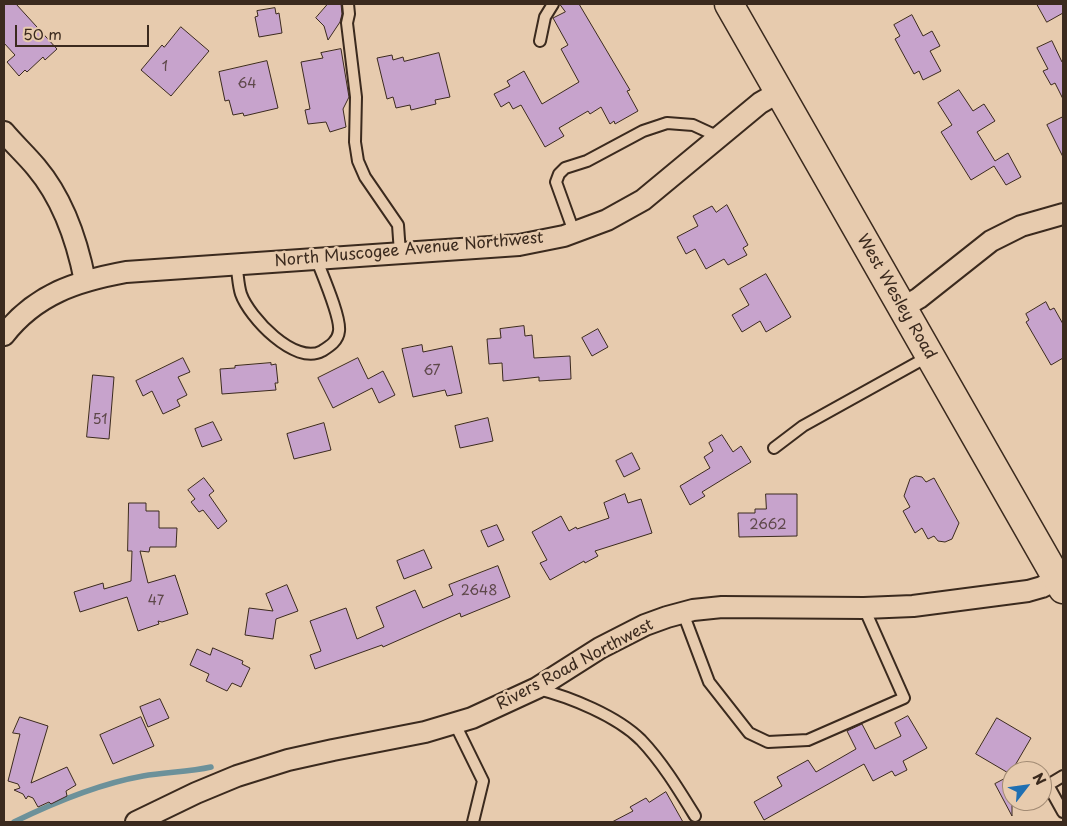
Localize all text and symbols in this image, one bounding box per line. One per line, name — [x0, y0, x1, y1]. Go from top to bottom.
scale bar — [18, 15, 151, 47]
text: 50 m — [23, 22, 62, 45]
house number: 1 — [162, 59, 168, 75]
house number: 64 — [237, 76, 257, 92]
street label: North Muscogee Avenue Northwest — [274, 229, 544, 271]
street label: West Wesley Road — [852, 231, 940, 363]
house number: 67 — [423, 363, 441, 379]
house number: 51 — [93, 412, 107, 428]
house number: 2662 — [749, 517, 787, 533]
house number: 2648 — [461, 583, 497, 599]
house number: 47 — [148, 593, 164, 609]
street label: Rivers Road Northwest — [493, 615, 657, 715]
north arrow — [1002, 761, 1052, 811]
text: N — [1028, 769, 1051, 789]

